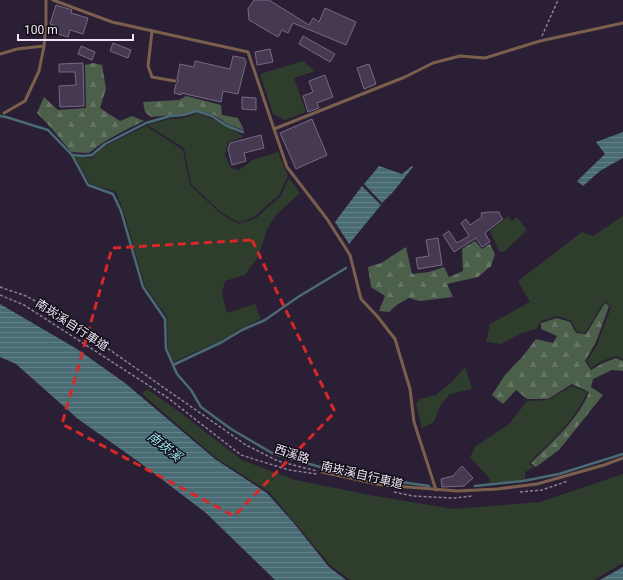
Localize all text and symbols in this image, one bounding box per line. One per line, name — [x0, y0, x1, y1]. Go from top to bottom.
scale bar — [18, 16, 133, 42]
text: 100 m — [24, 23, 58, 37]
street label: 南崁溪自行車道 — [33, 296, 111, 354]
water label: 南崁溪 — [145, 428, 186, 466]
street label: 西溪路 — [273, 442, 311, 466]
street label: 南崁溪自行車道 — [319, 459, 405, 491]

